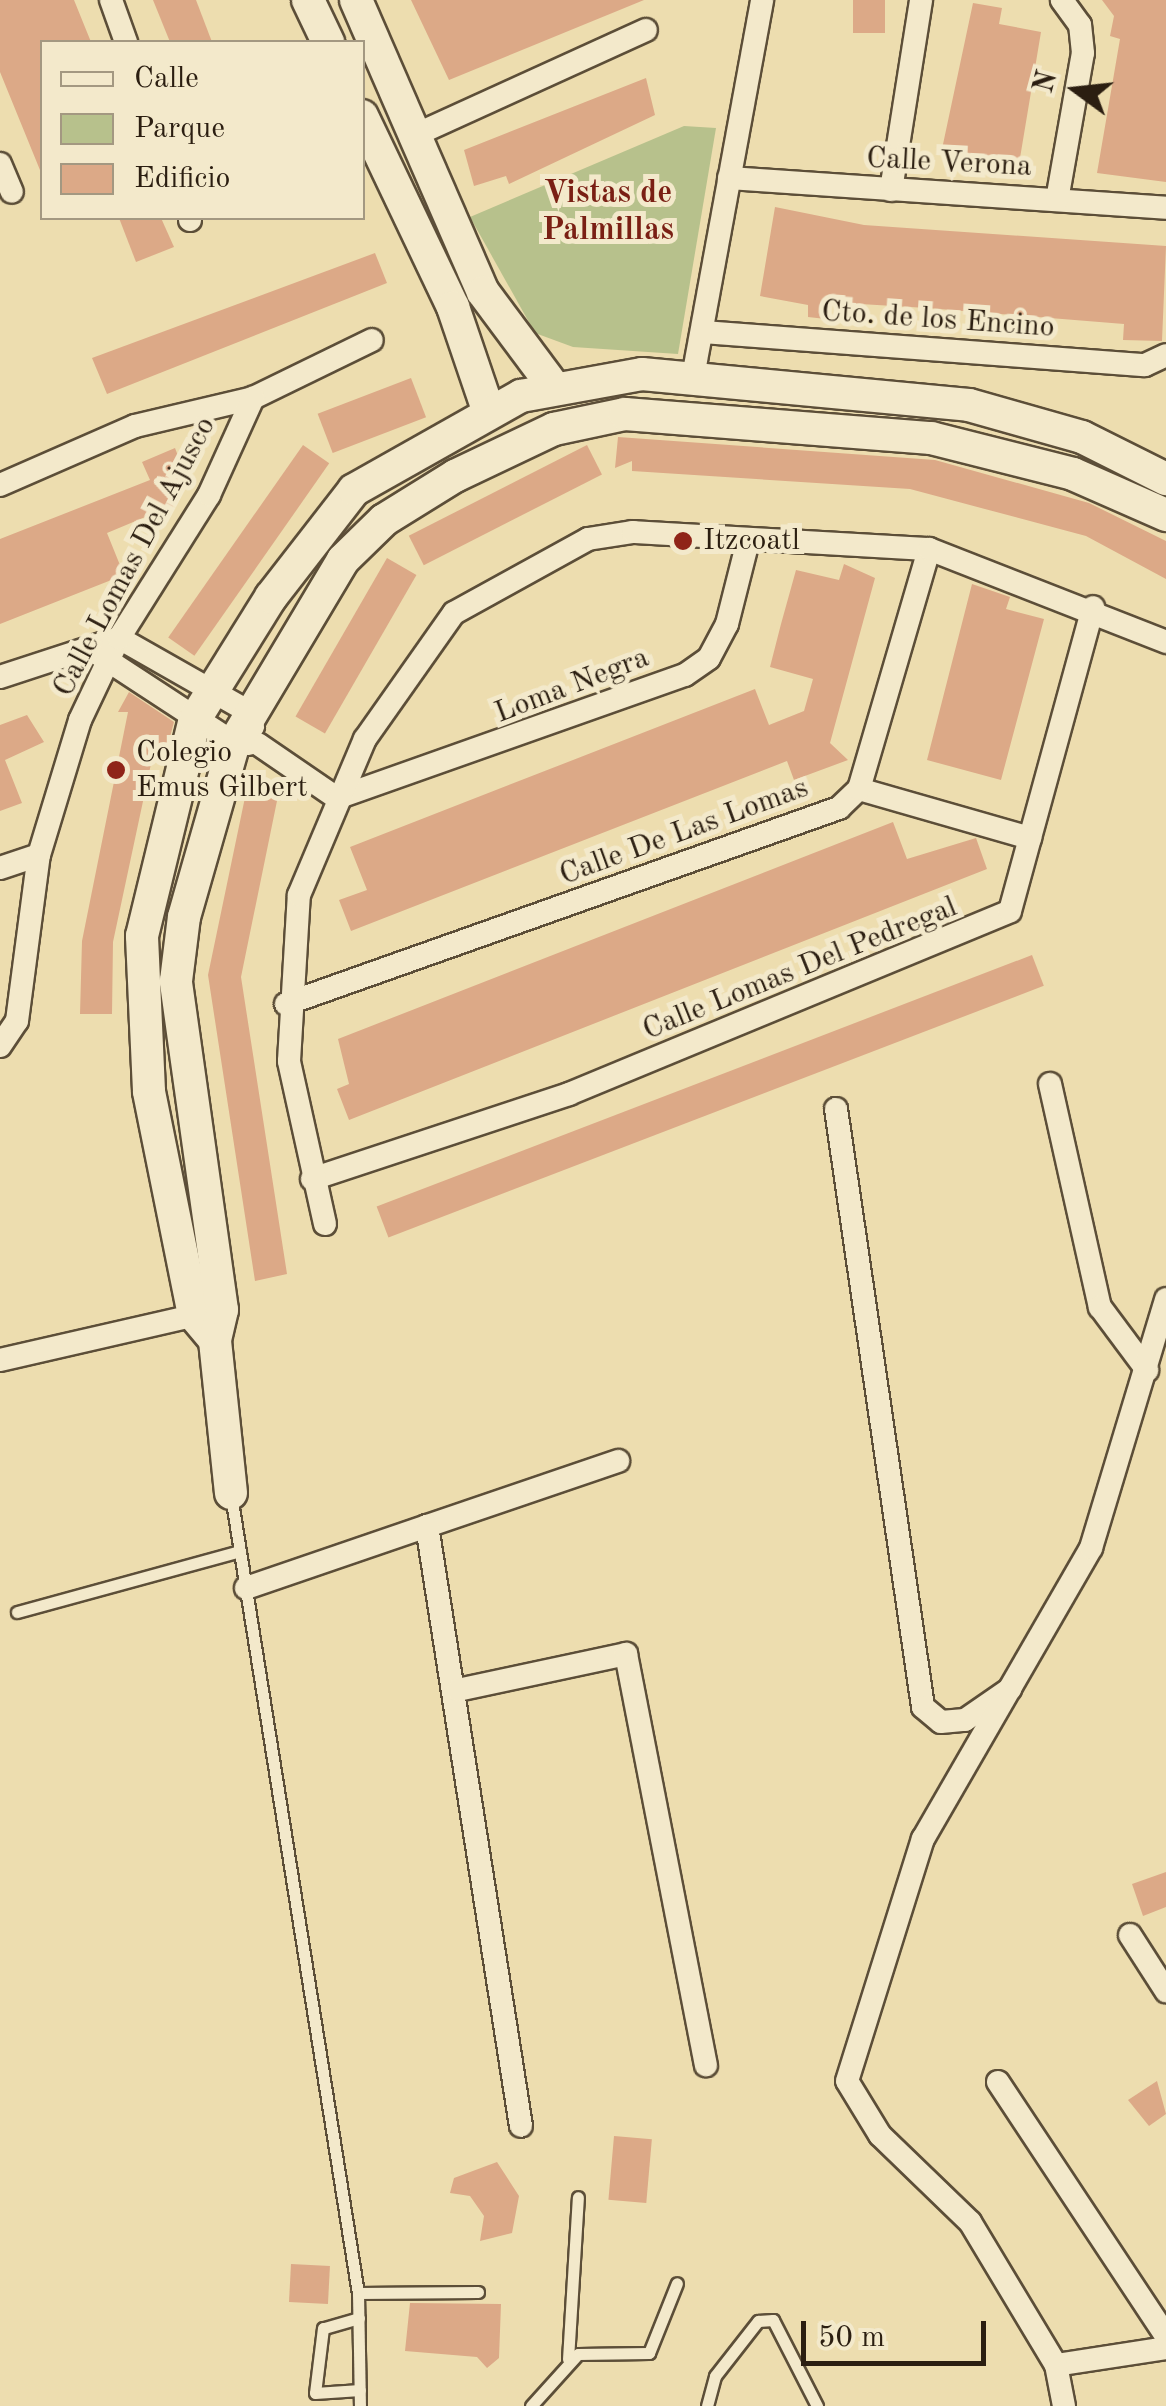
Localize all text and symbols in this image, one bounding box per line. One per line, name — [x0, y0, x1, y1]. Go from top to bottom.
legend — [40, 40, 365, 220]
north arrow — [1026, 40, 1126, 140]
text: Calle — [134, 64, 199, 94]
text: N — [1031, 68, 1063, 96]
text: Parque — [134, 114, 225, 144]
street label: Calle Verona — [865, 141, 1033, 185]
text: Edificio — [134, 164, 230, 194]
district label: Vistas de Palmillas — [542, 176, 674, 251]
street label: Cto. de los Encino — [820, 294, 1056, 346]
street label: Calle Lomas Del Ajusco — [46, 411, 224, 703]
place label: Itzcoatl — [703, 523, 800, 559]
marker: Itzcoatl — [672, 530, 694, 552]
street label: Loma Negra — [490, 640, 654, 732]
place label: Colegio Emus Gilbert — [136, 735, 308, 806]
marker: Colegio Emus Gilbert — [105, 759, 127, 781]
street label: Calle De Las Lomas — [555, 770, 813, 894]
street label: Calle Lomas Del Pedregal — [638, 889, 962, 1049]
scale bar — [806, 2301, 991, 2363]
text: 50 m — [818, 2323, 885, 2353]

